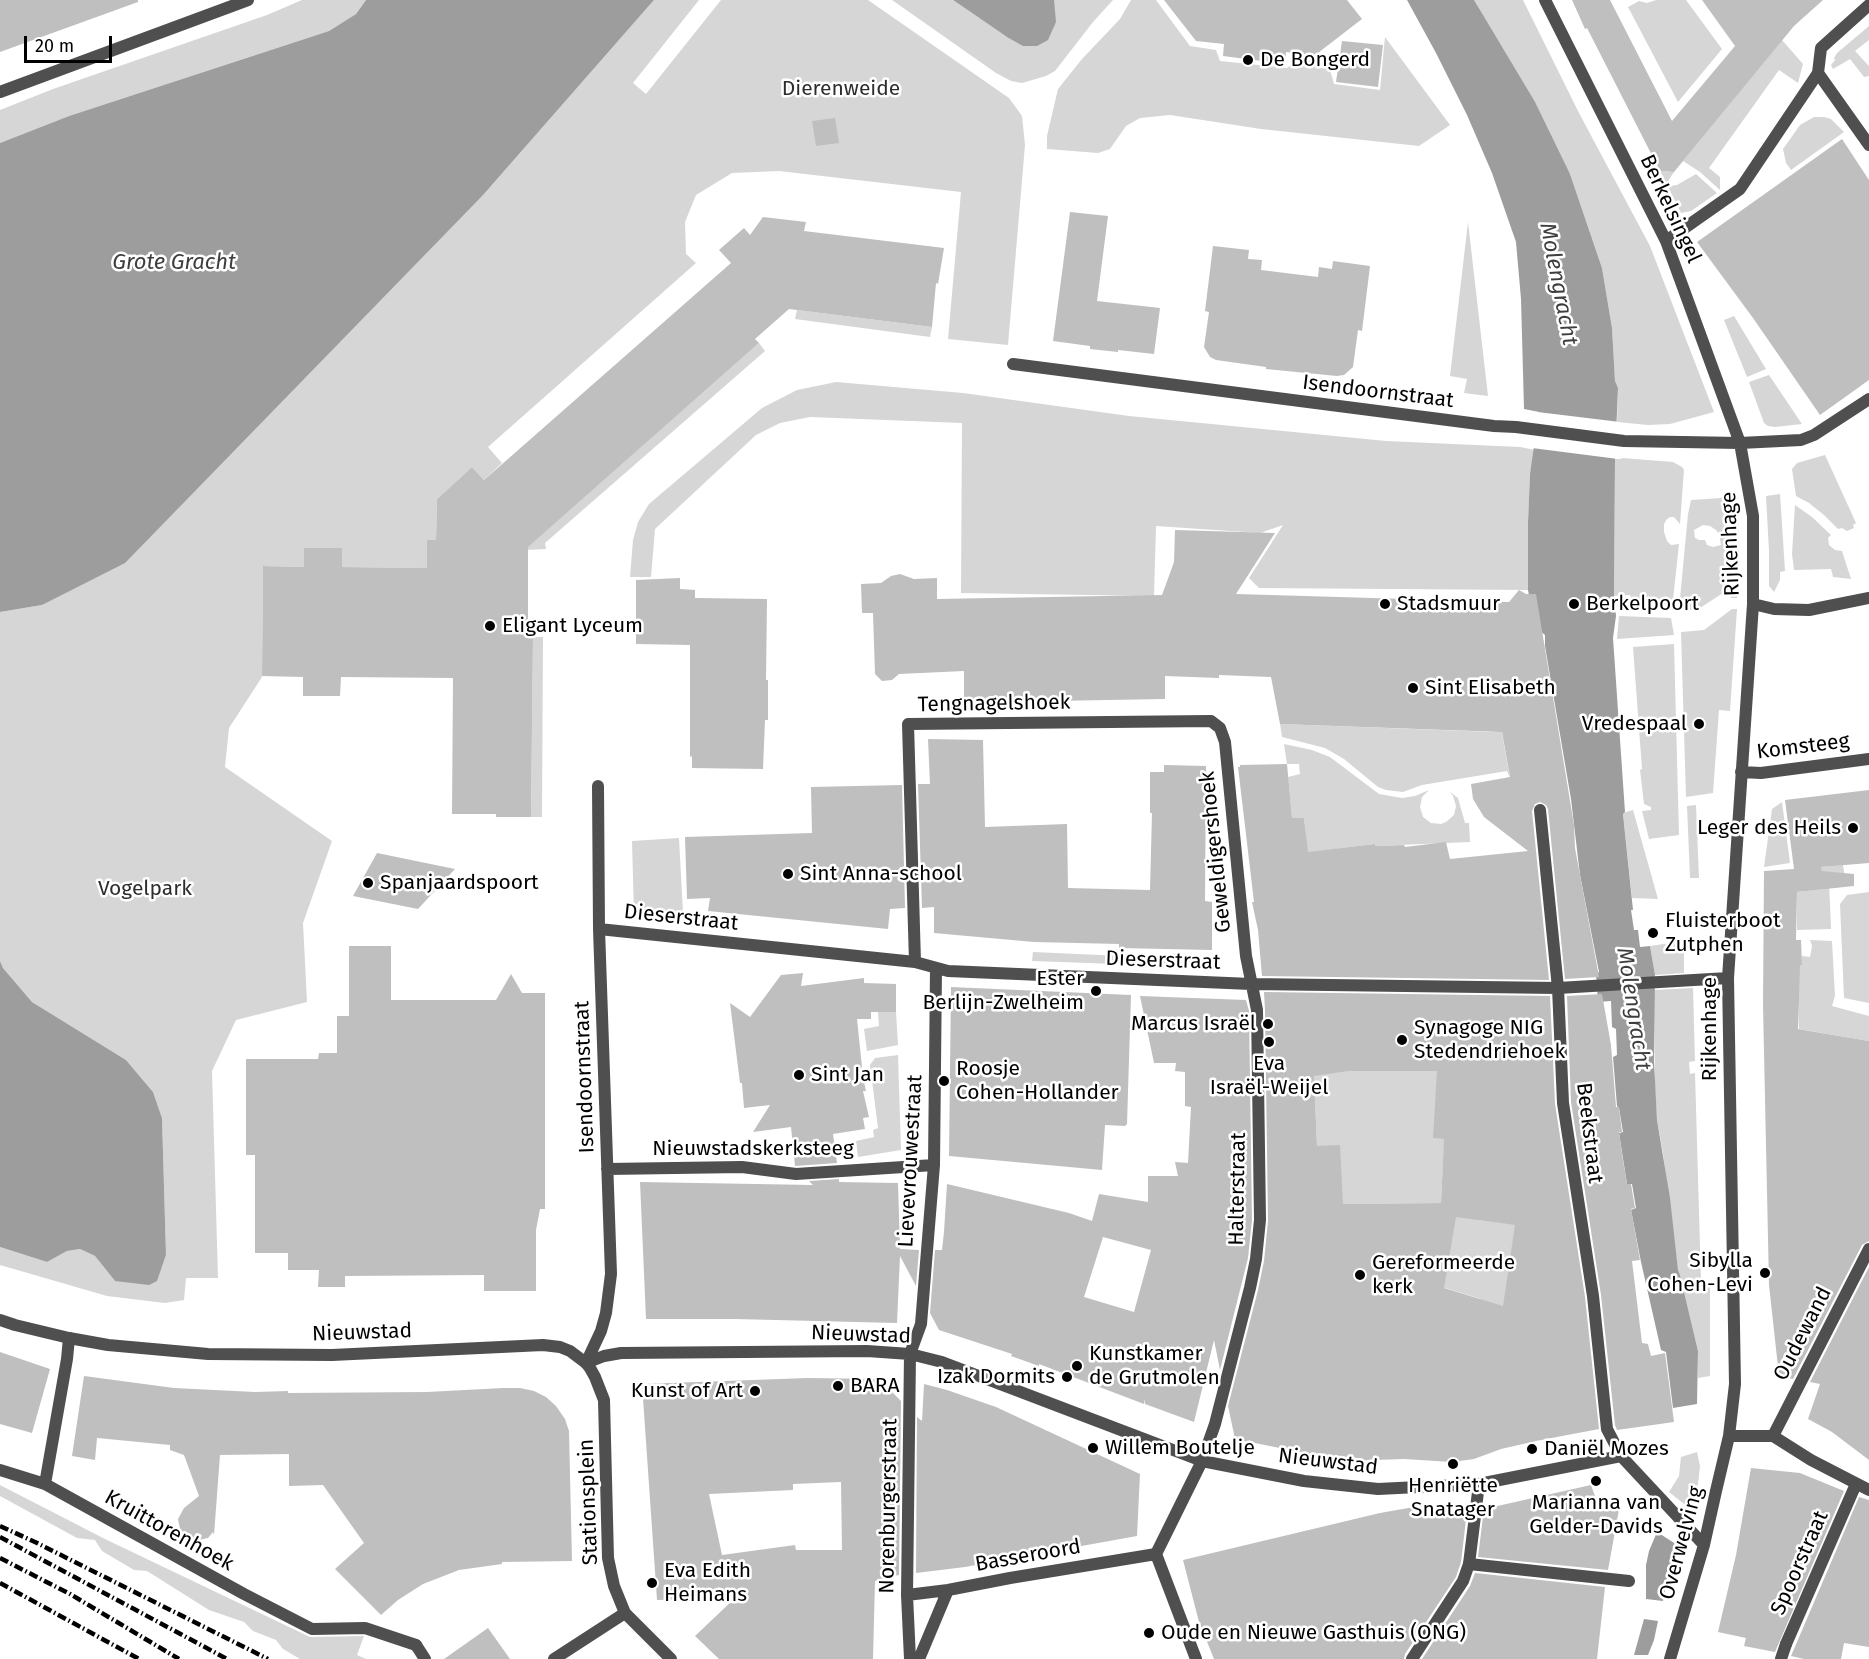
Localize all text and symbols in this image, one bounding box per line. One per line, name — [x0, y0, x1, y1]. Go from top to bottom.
scale bar — [27, 24, 116, 62]
text: 20 m — [35, 35, 74, 57]
place label: De Bongerd — [1260, 47, 1370, 73]
marker: De Bongerd — [1241, 53, 1255, 67]
park label: Dierenweide — [782, 76, 900, 102]
street label: Berkelsingel — [1634, 151, 1706, 267]
water label: Molengracht — [1533, 221, 1583, 347]
water label: Grote Gracht — [112, 250, 236, 276]
street label: Isendoornstraat — [1301, 370, 1455, 414]
street label: Rijkenhage — [1717, 491, 1745, 597]
place label: Stadsmuur — [1397, 591, 1500, 617]
place label: Berkelpoort — [1586, 591, 1699, 617]
marker: Stadsmuur — [1378, 597, 1392, 611]
marker: Berkelpoort — [1567, 597, 1581, 611]
place label: Eligant Lyceum — [502, 613, 643, 639]
marker: Eligant Lyceum — [483, 619, 497, 633]
place label: Sint Elisabeth — [1425, 675, 1556, 701]
marker: Sint Elisabeth — [1406, 681, 1420, 695]
street label: Tengnagelshoek — [917, 690, 1071, 718]
place label: Vredespaal — [1582, 711, 1687, 737]
marker: Vredespaal — [1692, 717, 1706, 731]
street label: Komsteeg — [1755, 729, 1851, 765]
street label: Geweldigershoek — [1195, 770, 1237, 934]
place label: Leger des Heils — [1697, 815, 1841, 841]
marker: Leger des Heils — [1846, 821, 1860, 835]
place label: Sint Anna-school — [800, 861, 962, 887]
marker: Sint Anna-school — [781, 867, 795, 881]
place label: Spanjaardspoort — [380, 870, 539, 896]
park label: Vogelpark — [98, 876, 192, 902]
marker: Spanjaardspoort — [361, 876, 375, 890]
street label: Dieserstraat — [622, 899, 740, 937]
place label: Fluisterboot Zutphen — [1665, 908, 1781, 958]
marker: Fluisterboot Zutphen — [1646, 926, 1660, 940]
street label: Dieserstraat — [1105, 946, 1221, 976]
water label: Molengracht — [1610, 946, 1656, 1072]
place label: Ester Berlijn-Zwelheim — [923, 966, 1084, 1016]
street label: Rijkenhage — [1697, 977, 1723, 1081]
marker: Ester Berlijn-Zwelheim — [1089, 984, 1103, 998]
street label: Isendoornstraat — [570, 1000, 600, 1154]
place label: Marcus Israël — [1131, 1011, 1256, 1037]
place label: Synagoge NIG Stedendriehoek — [1414, 1015, 1565, 1065]
marker: Marcus Israël — [1261, 1017, 1275, 1031]
marker: Synagoge NIG Stedendriehoek — [1395, 1033, 1409, 1047]
marker: Eva Israël-Weijel — [1262, 1035, 1276, 1049]
place label: Eva Israël-Weijel — [1210, 1051, 1328, 1101]
place label: Roosje Cohen-Hollander — [956, 1056, 1119, 1106]
place label: Sint Jan — [811, 1062, 884, 1088]
marker: Sint Jan — [792, 1068, 806, 1082]
street label: Lievevrouwestraat — [894, 1074, 928, 1248]
marker: Roosje Cohen-Hollander — [937, 1074, 951, 1088]
street label: Beekstraat — [1570, 1081, 1608, 1185]
street label: Halterstraat — [1224, 1132, 1252, 1246]
street label: Nieuwstadskerksteeg — [652, 1136, 854, 1162]
place label: Sibylla Cohen-Levi — [1647, 1248, 1753, 1298]
place label: Gereformeerde kerk — [1372, 1250, 1515, 1300]
marker: Sibylla Cohen-Levi — [1758, 1266, 1772, 1280]
marker: Gereformeerde kerk — [1353, 1268, 1367, 1282]
street label: Oudewand — [1769, 1283, 1837, 1385]
street label: Nieuwstad — [311, 1319, 413, 1347]
street label: Nieuwstad — [810, 1321, 912, 1349]
place label: Kunstkamer de Grutmolen — [1089, 1341, 1220, 1391]
marker: Kunstkamer de Grutmolen — [1070, 1359, 1084, 1373]
place label: Izak Dormits — [937, 1364, 1055, 1390]
marker: Izak Dormits — [1060, 1370, 1074, 1384]
place label: BARA — [850, 1373, 899, 1399]
place label: Kunst of Art — [631, 1378, 743, 1404]
marker: BARA — [831, 1379, 845, 1393]
marker: Kunst of Art — [748, 1384, 762, 1398]
street label: Norenburgerstraat — [875, 1418, 903, 1594]
place label: Willem Boutelje — [1105, 1435, 1255, 1461]
place label: Daniël Mozes — [1544, 1436, 1669, 1462]
street label: Stationsplein — [574, 1438, 604, 1566]
marker: Willem Boutelje — [1086, 1441, 1100, 1455]
marker: Daniël Mozes — [1525, 1442, 1539, 1456]
street label: Nieuwstad — [1277, 1443, 1379, 1481]
marker: Henriëtte Snatager — [1446, 1457, 1460, 1471]
place label: Henriëtte Snatager — [1408, 1473, 1498, 1523]
marker: Marianna van Gelder-Davids — [1589, 1474, 1603, 1488]
street label: Overwelving — [1655, 1484, 1709, 1602]
street label: Kruittorenhoek — [100, 1485, 238, 1577]
place label: Marianna van Gelder-Davids — [1529, 1490, 1663, 1540]
street label: Spoorstraat — [1766, 1507, 1834, 1619]
street label: Basseroord — [973, 1534, 1083, 1578]
place label: Eva Edith Heimans — [664, 1558, 751, 1608]
marker: Eva Edith Heimans — [645, 1576, 659, 1590]
place label: Oude en Nieuwe Gasthuis (ONG) — [1161, 1620, 1466, 1646]
marker: Oude en Nieuwe Gasthuis (ONG) — [1142, 1626, 1156, 1640]

